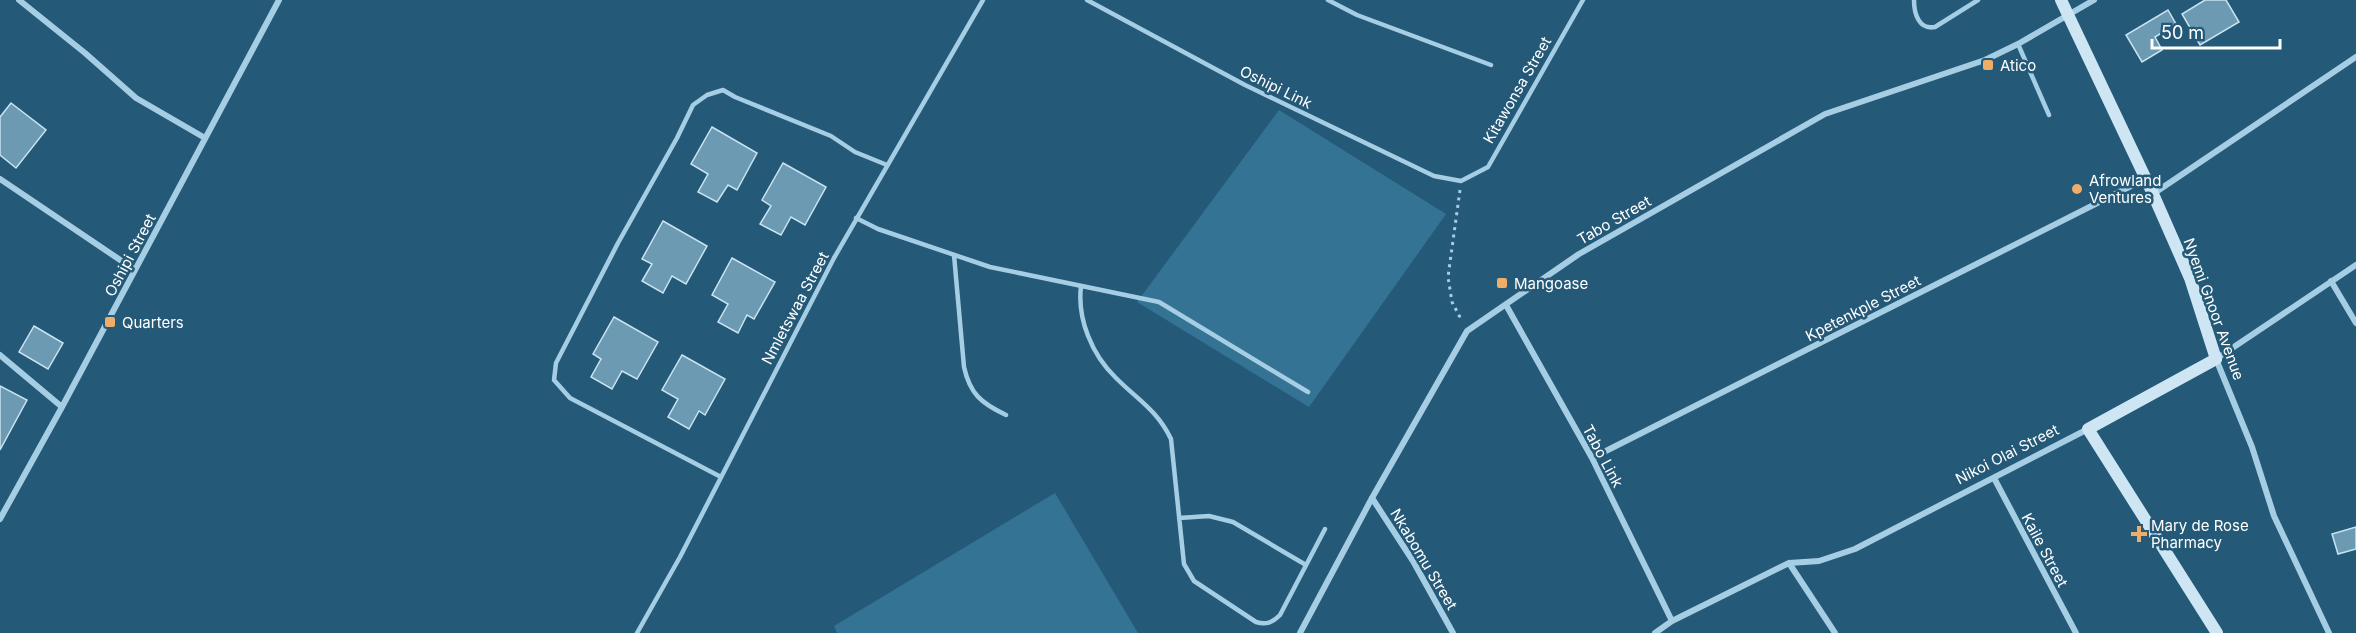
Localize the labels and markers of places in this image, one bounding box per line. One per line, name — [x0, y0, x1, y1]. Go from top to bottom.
place label: Atico — [2000, 56, 2036, 75]
marker: Atico — [1981, 58, 1995, 72]
place label: Afrowland Ventures — [2089, 171, 2161, 207]
marker: Afrowland Ventures — [2070, 182, 2084, 196]
place label: Mangoase — [1514, 274, 1588, 293]
marker: Mangoase — [1495, 276, 1509, 290]
place label: Quarters — [122, 313, 184, 332]
marker: Quarters — [103, 315, 117, 329]
place label: Mary de Rose Pharmacy — [2151, 516, 2249, 552]
marker: Mary de Rose Pharmacy — [2132, 527, 2146, 541]

